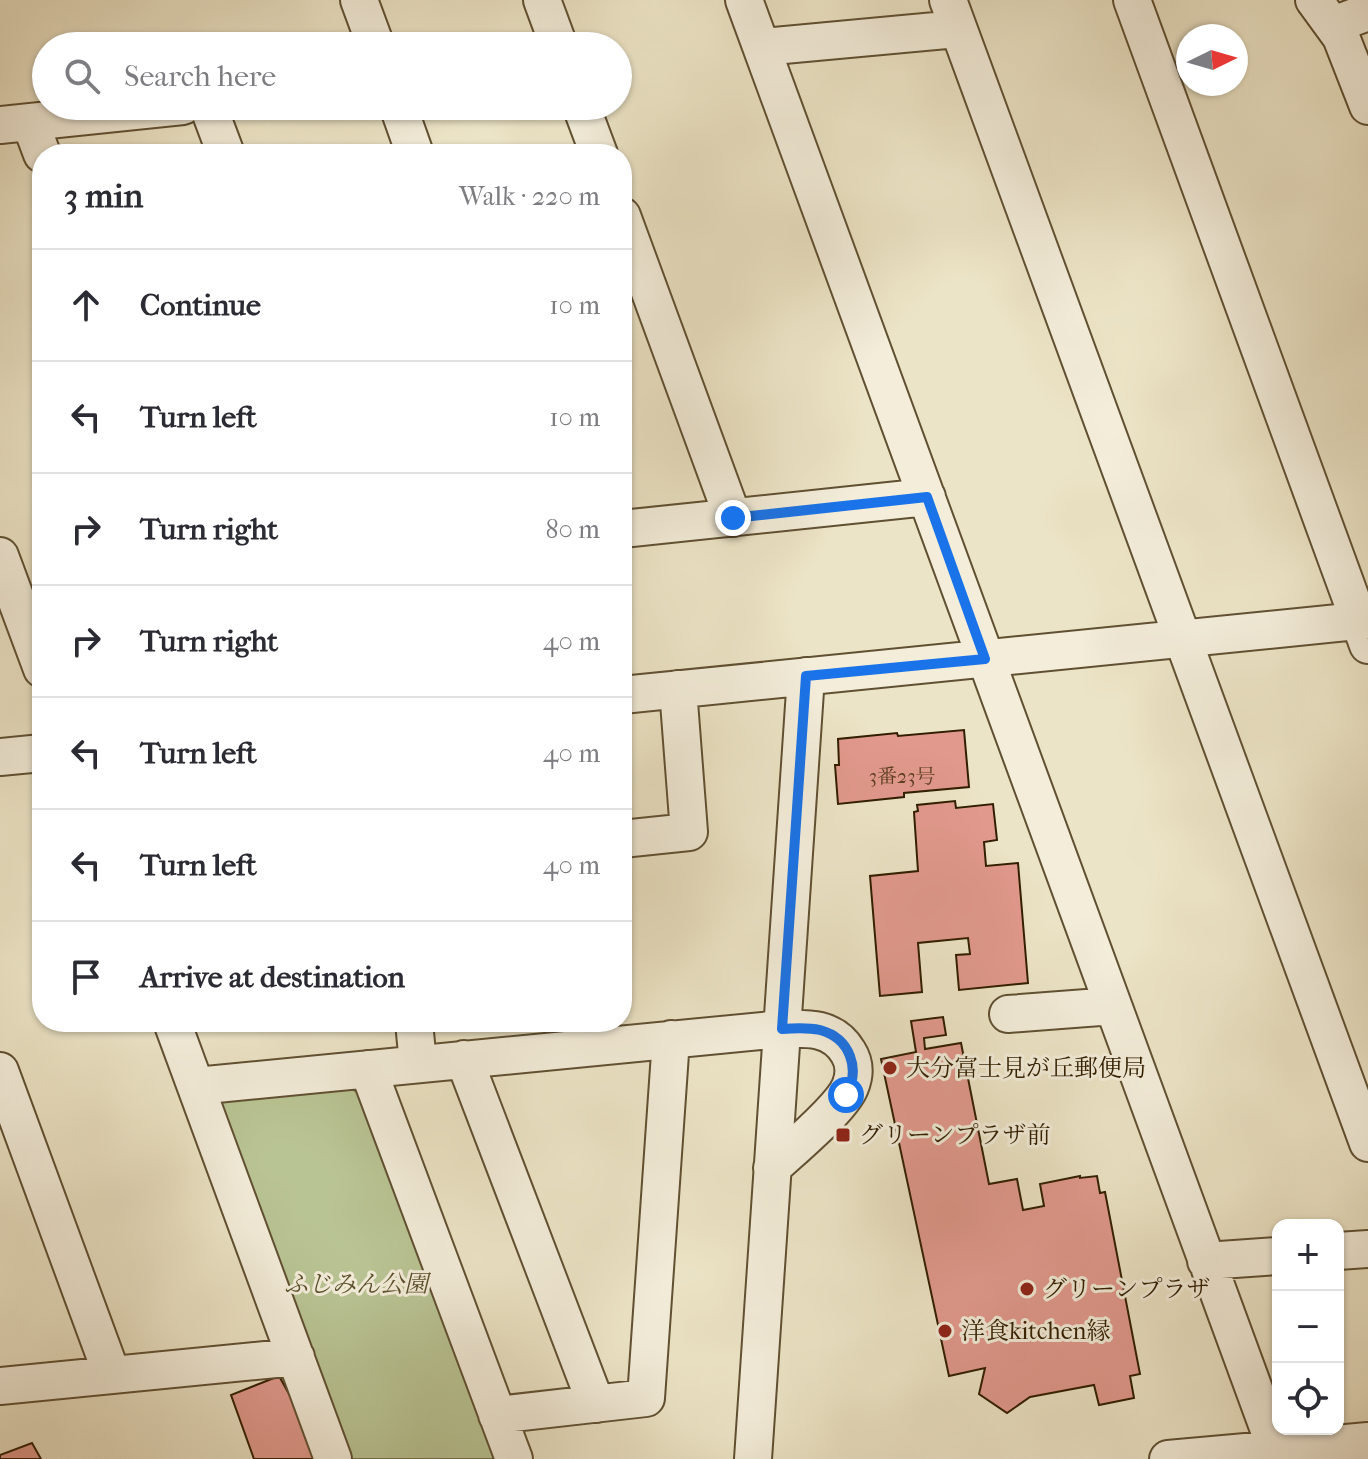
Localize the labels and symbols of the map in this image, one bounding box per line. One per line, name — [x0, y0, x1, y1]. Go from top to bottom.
north arrow — [1176, 24, 1248, 96]
route end — [715, 500, 751, 536]
house number: 3番23号 — [869, 765, 935, 788]
place label: 大分富士見が丘郵便局 — [906, 1054, 1146, 1082]
marker: 大分富士見が丘郵便局 — [881, 1059, 899, 1077]
route start — [828, 1077, 864, 1113]
place label: グリーンプラザ前 — [859, 1121, 1051, 1149]
marker: グリーンプラザ前 — [834, 1126, 852, 1144]
park label: ふじみん公園 — [284, 1270, 432, 1298]
place label: グリーンプラザ — [1043, 1275, 1211, 1303]
marker: グリーンプラザ — [1018, 1280, 1036, 1298]
place label: 洋食kitchen縁 — [961, 1317, 1111, 1345]
marker: 洋食kitchen縁 — [936, 1322, 954, 1340]

